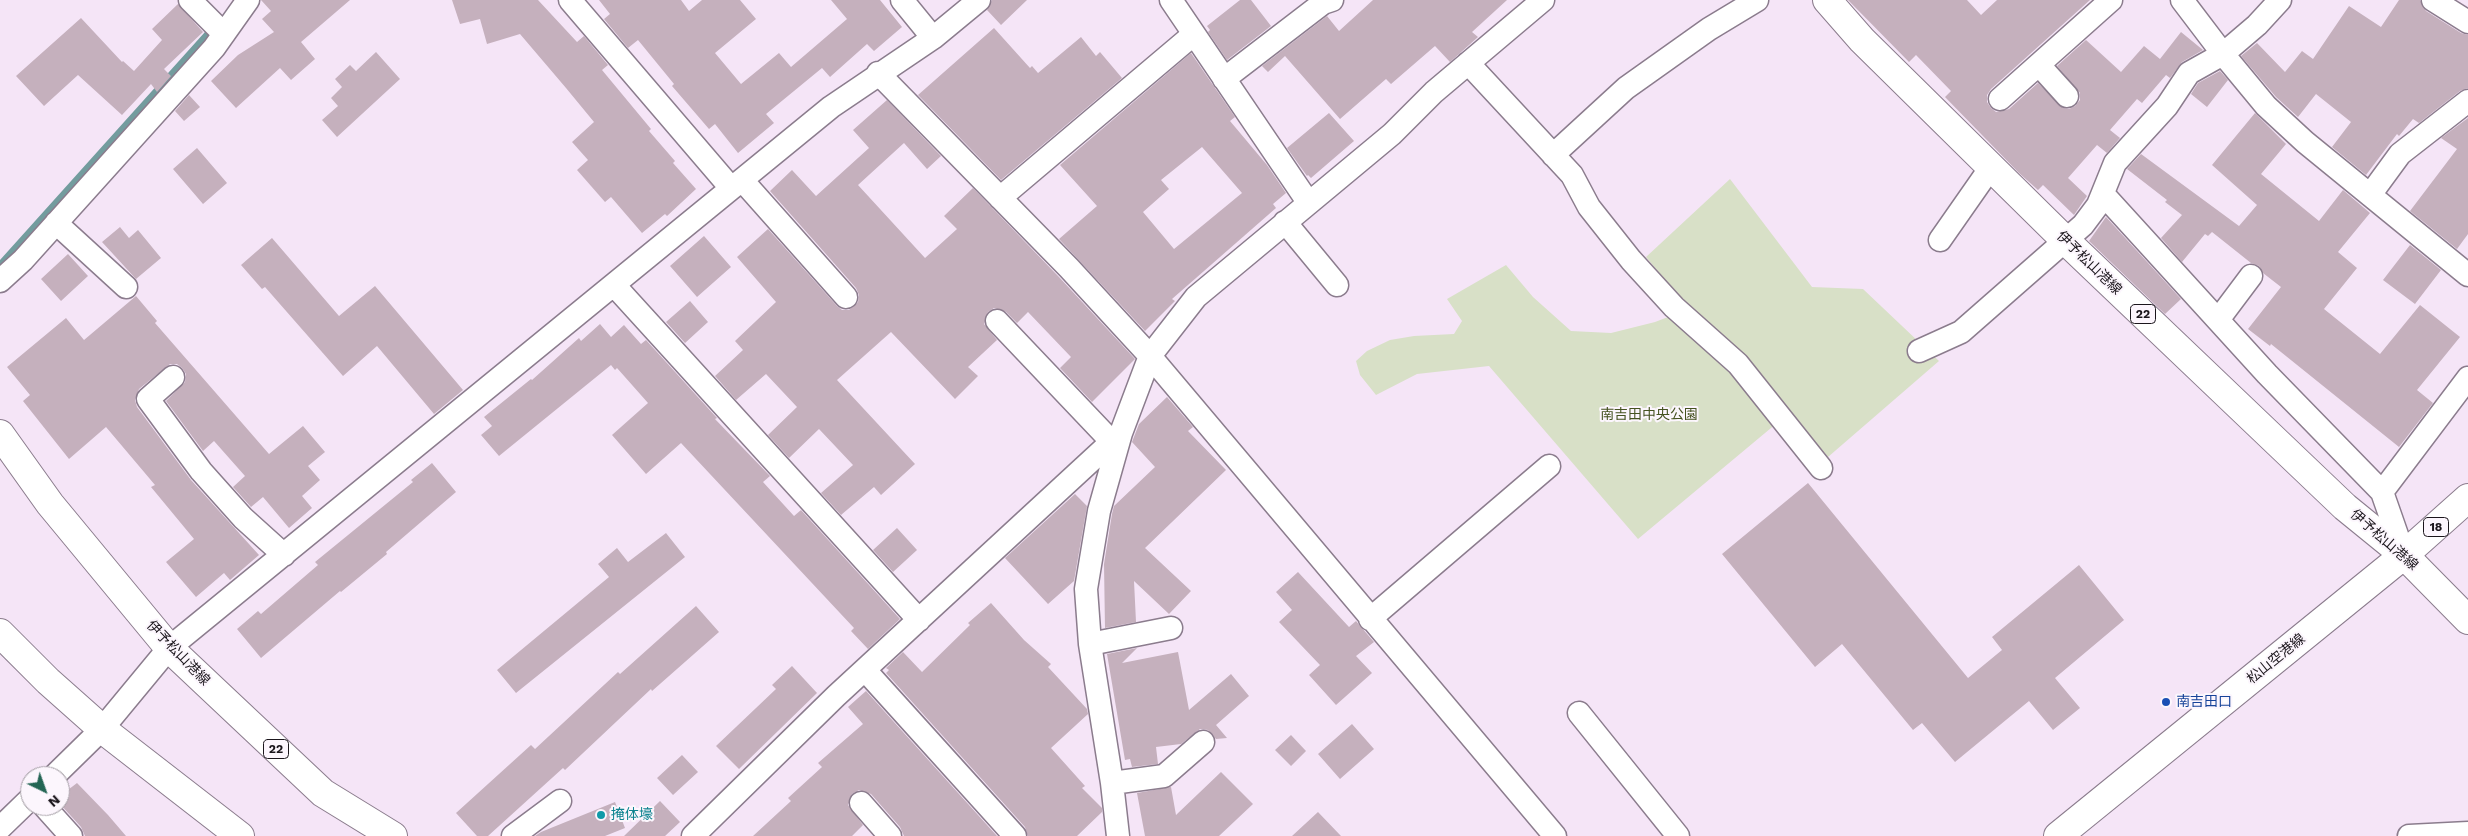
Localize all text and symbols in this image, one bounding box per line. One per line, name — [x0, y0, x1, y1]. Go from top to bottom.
street label: 伊予松山港線 — [2053, 228, 2125, 298]
road number: 22 — [2130, 304, 2156, 324]
park label: 南吉田中央公園 — [1600, 407, 1698, 423]
street label: 伊予松山港線 — [2347, 506, 2421, 574]
road number: 18 — [2424, 518, 2448, 536]
street label: 伊予松山港線 — [143, 617, 213, 689]
street label: 松山空港線 — [2244, 630, 2308, 688]
place label: 南吉田口 — [2176, 694, 2232, 710]
marker: 南吉田口 — [2160, 696, 2172, 708]
road number: 22 — [264, 740, 288, 759]
north arrow — [20, 766, 70, 816]
text: N — [45, 792, 64, 811]
place label: 掩体壕 — [611, 807, 653, 823]
marker: 掩体壕 — [595, 809, 607, 821]

